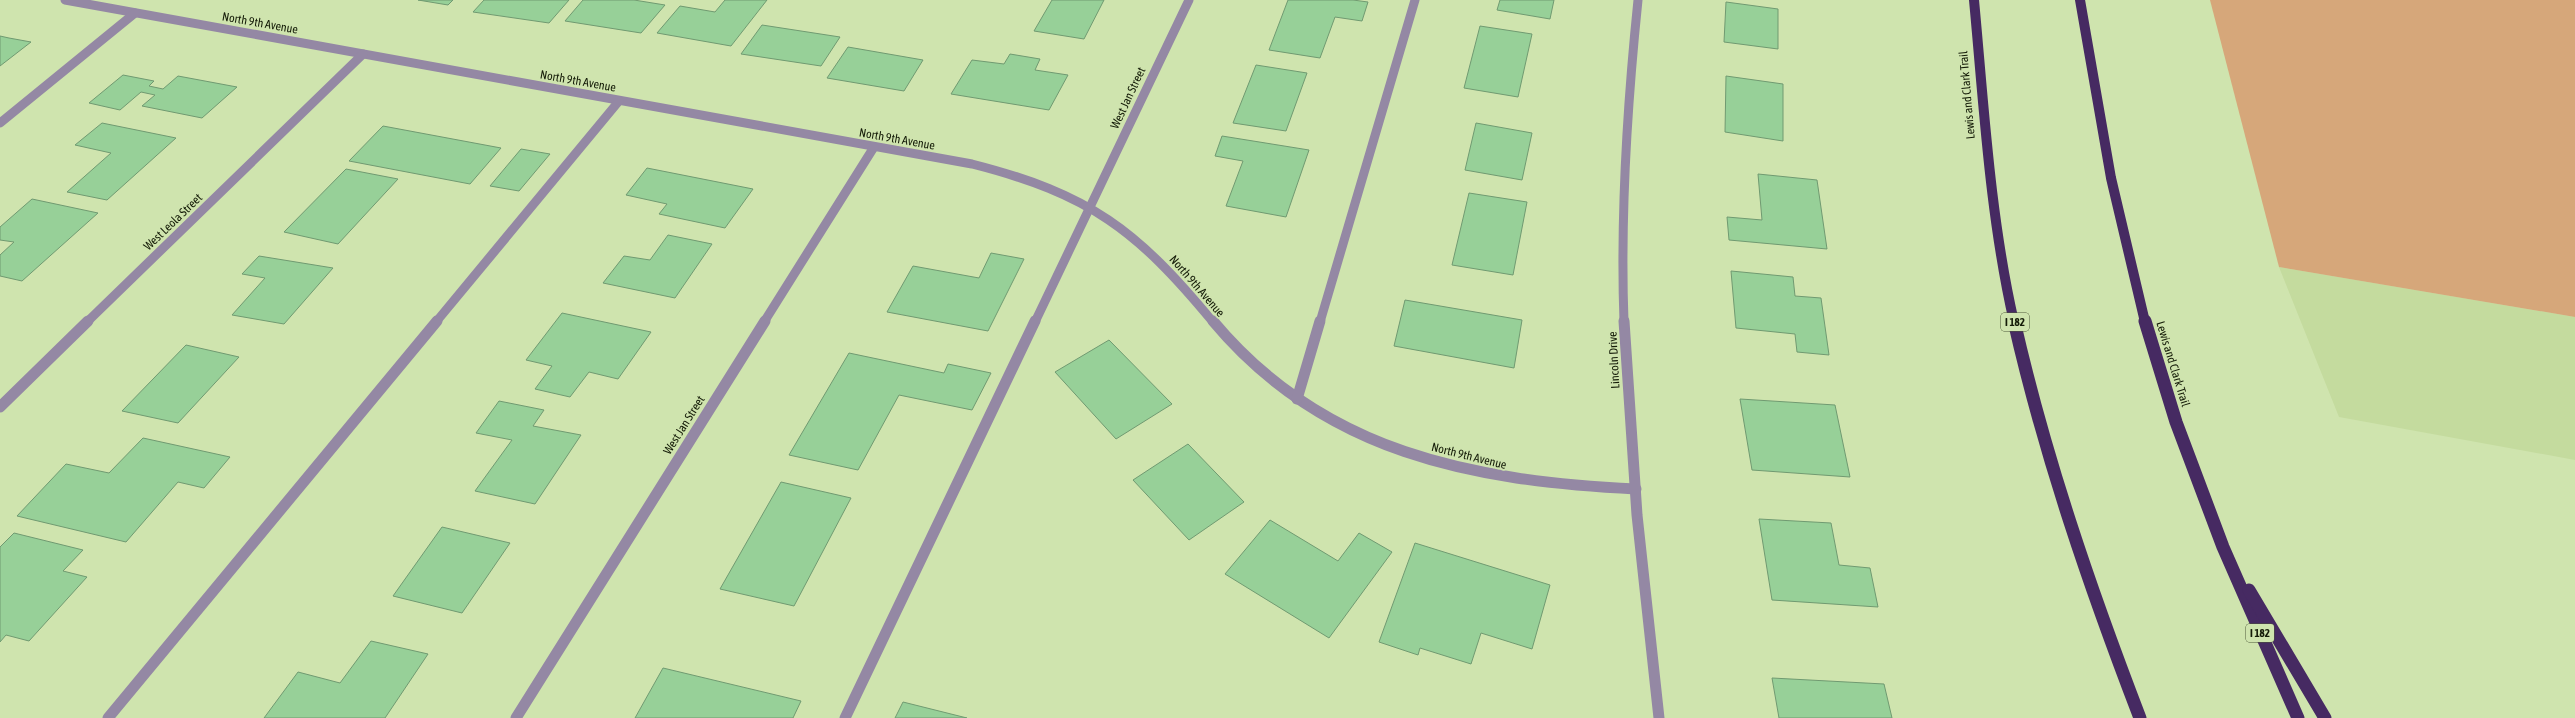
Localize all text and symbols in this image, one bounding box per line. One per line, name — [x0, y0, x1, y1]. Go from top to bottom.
street label: North 9th Avenue — [221, 9, 299, 37]
street label: Lewis and Clark Trail — [1956, 49, 1978, 140]
street label: West Jan Street — [1108, 64, 1149, 131]
street label: North 9th Avenue — [539, 67, 617, 95]
street label: North 9th Avenue — [858, 125, 936, 153]
street label: West Leola Street — [141, 190, 205, 253]
street label: North 9th Avenue — [1167, 252, 1227, 320]
road number: I 182 — [2001, 313, 2029, 331]
street label: Lewis and Clark Trail — [2153, 320, 2193, 409]
street label: Lincoln Drive — [1606, 331, 1622, 389]
street label: West Jan Street — [660, 393, 708, 457]
street label: North 9th Avenue — [1430, 440, 1508, 472]
road number: I 182 — [2246, 624, 2274, 642]

